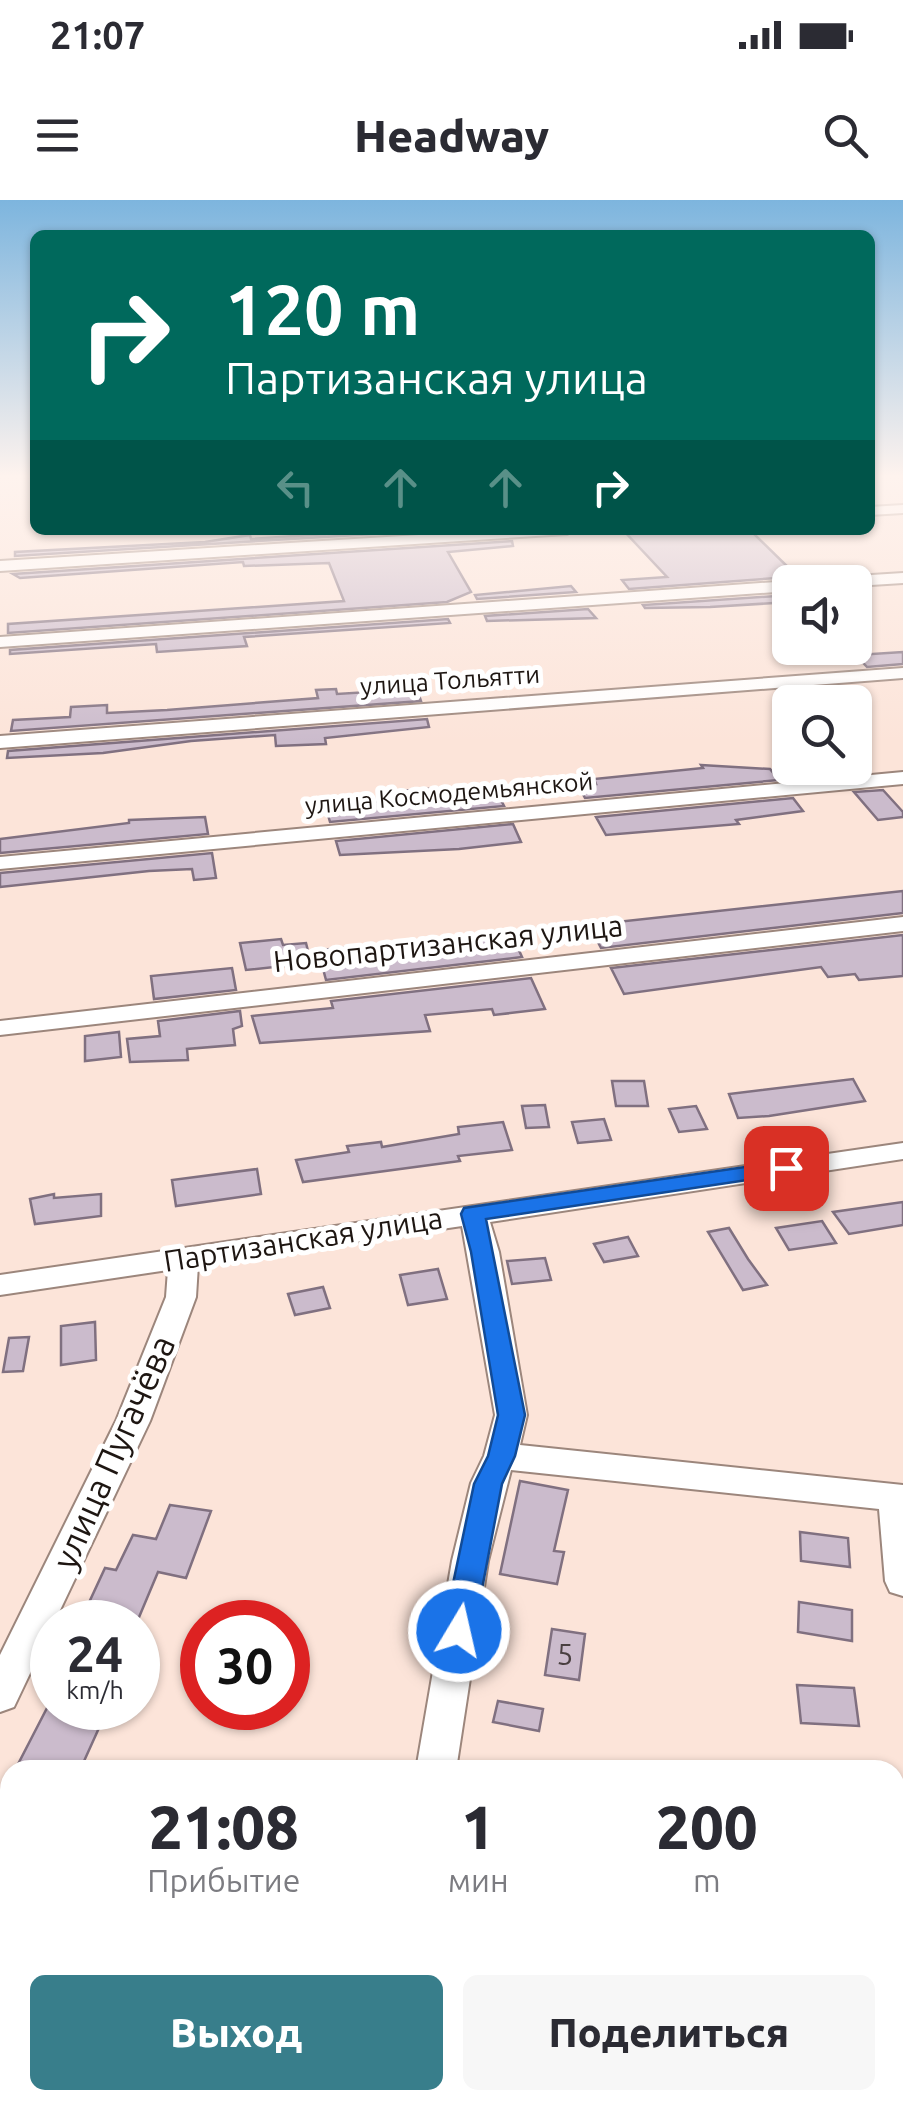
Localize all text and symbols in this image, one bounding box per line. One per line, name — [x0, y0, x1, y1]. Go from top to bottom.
text: 21:07 — [50, 14, 145, 56]
icon: menu — [30, 108, 85, 163]
icon: search — [818, 108, 873, 163]
text: Headway — [354, 110, 549, 161]
icon: right — [60, 270, 190, 400]
text: 120 m — [225, 270, 420, 348]
text: Партизанская улица — [225, 352, 648, 403]
icon: left — [268, 460, 323, 515]
icon: ahead — [373, 460, 428, 515]
icon: ahead — [478, 460, 533, 515]
icon: right — [583, 460, 638, 515]
map controls — [772, 565, 872, 785]
button: sound — [772, 565, 872, 665]
street label: улица Тольятти — [359, 660, 541, 700]
button: search — [772, 685, 872, 785]
street label: улица Космодемьянской — [304, 766, 594, 820]
street label: Новопартизанская улица — [272, 908, 624, 978]
pin — [744, 1126, 829, 1211]
icon: arrive — [759, 1141, 814, 1196]
street label: Партизанская улица — [161, 1200, 445, 1278]
street label: улица Пугачёва — [43, 1329, 183, 1575]
position arrow — [407, 1579, 511, 1683]
speed limit sign: 30 — [180, 1600, 310, 1730]
text: 24 — [67, 1625, 123, 1681]
house number: 5 — [557, 1637, 573, 1671]
text: km/h — [66, 1676, 124, 1704]
text: 21:08 — [149, 1793, 299, 1860]
text: 1 — [461, 1793, 495, 1860]
text: 200 — [656, 1793, 758, 1860]
text: Прибытие — [147, 1862, 300, 1898]
text: мин — [448, 1862, 509, 1898]
text: m — [693, 1862, 721, 1898]
button: Выход — [30, 1975, 443, 2090]
button: Поделиться — [463, 1975, 875, 2090]

